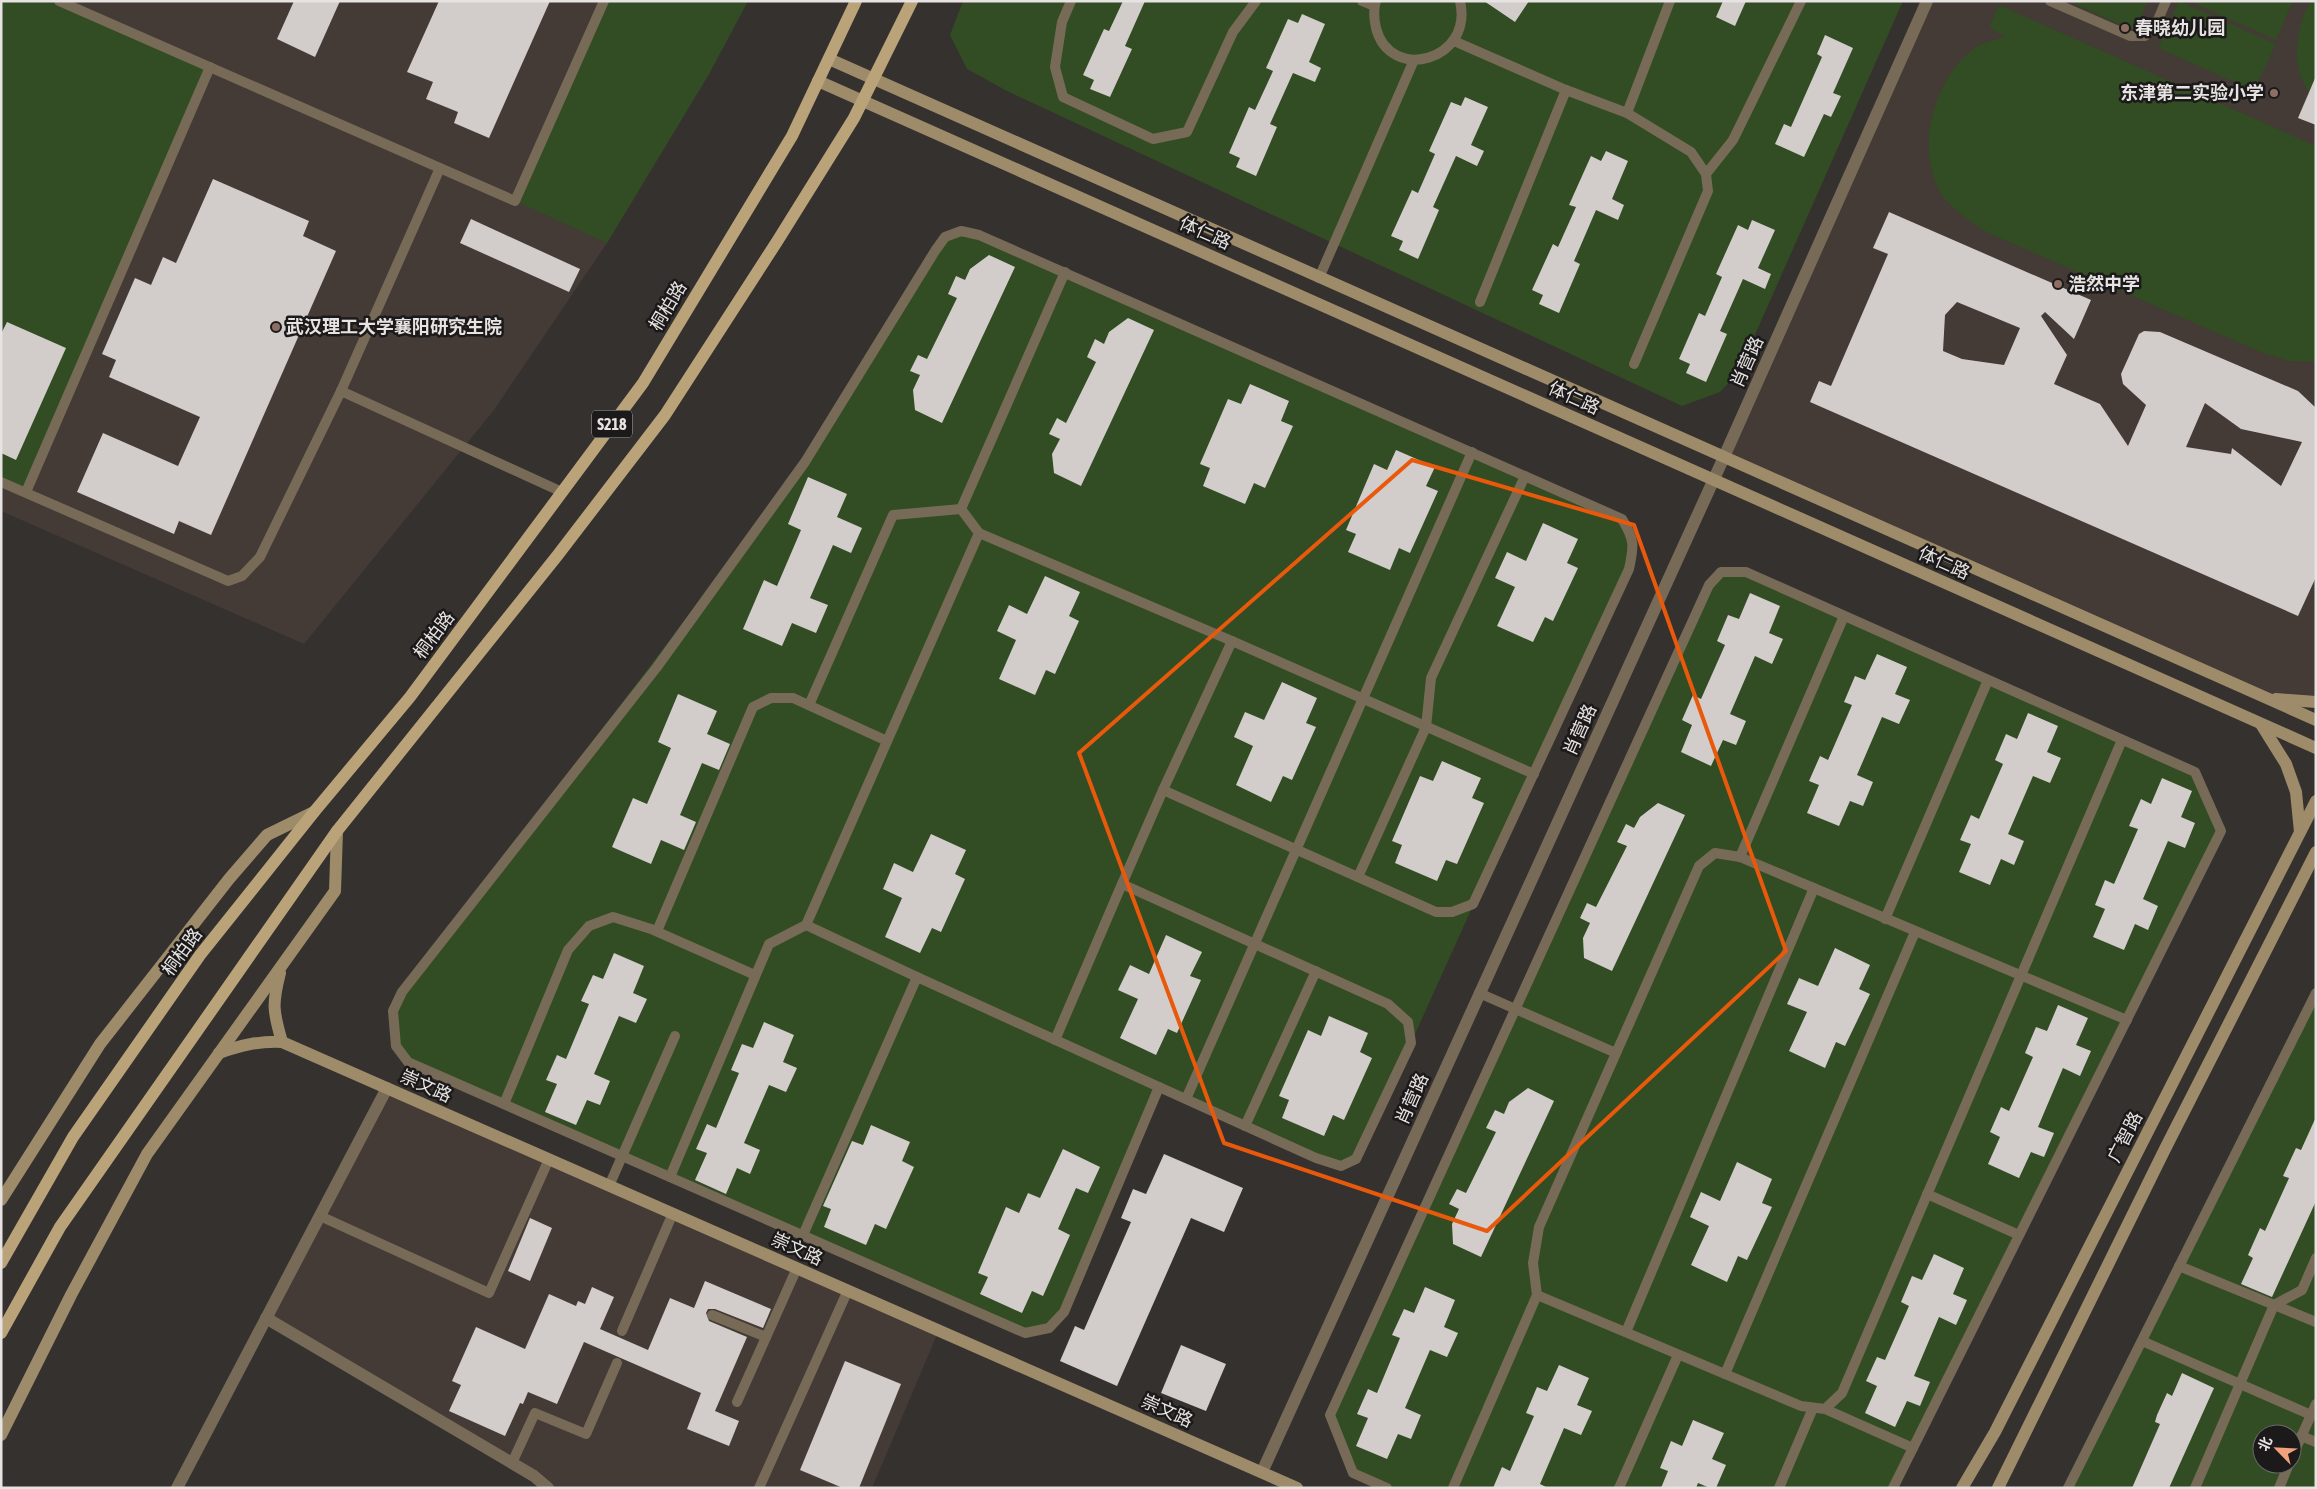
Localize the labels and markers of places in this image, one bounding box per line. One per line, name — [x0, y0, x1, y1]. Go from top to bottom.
place label: 春晓幼儿园 — [2135, 17, 2225, 38]
marker: 春晓幼儿园 — [2119, 22, 2131, 34]
place label: 东津第二实验小学 — [2120, 82, 2264, 103]
marker: 东津第二实验小学 — [2268, 87, 2280, 99]
place label: 浩然中学 — [2068, 273, 2140, 294]
marker: 浩然中学 — [2052, 278, 2064, 290]
place label: 武汉理工大学襄阳研究生院 — [286, 316, 502, 337]
marker: 武汉理工大学襄阳研究生院 — [270, 321, 282, 333]

